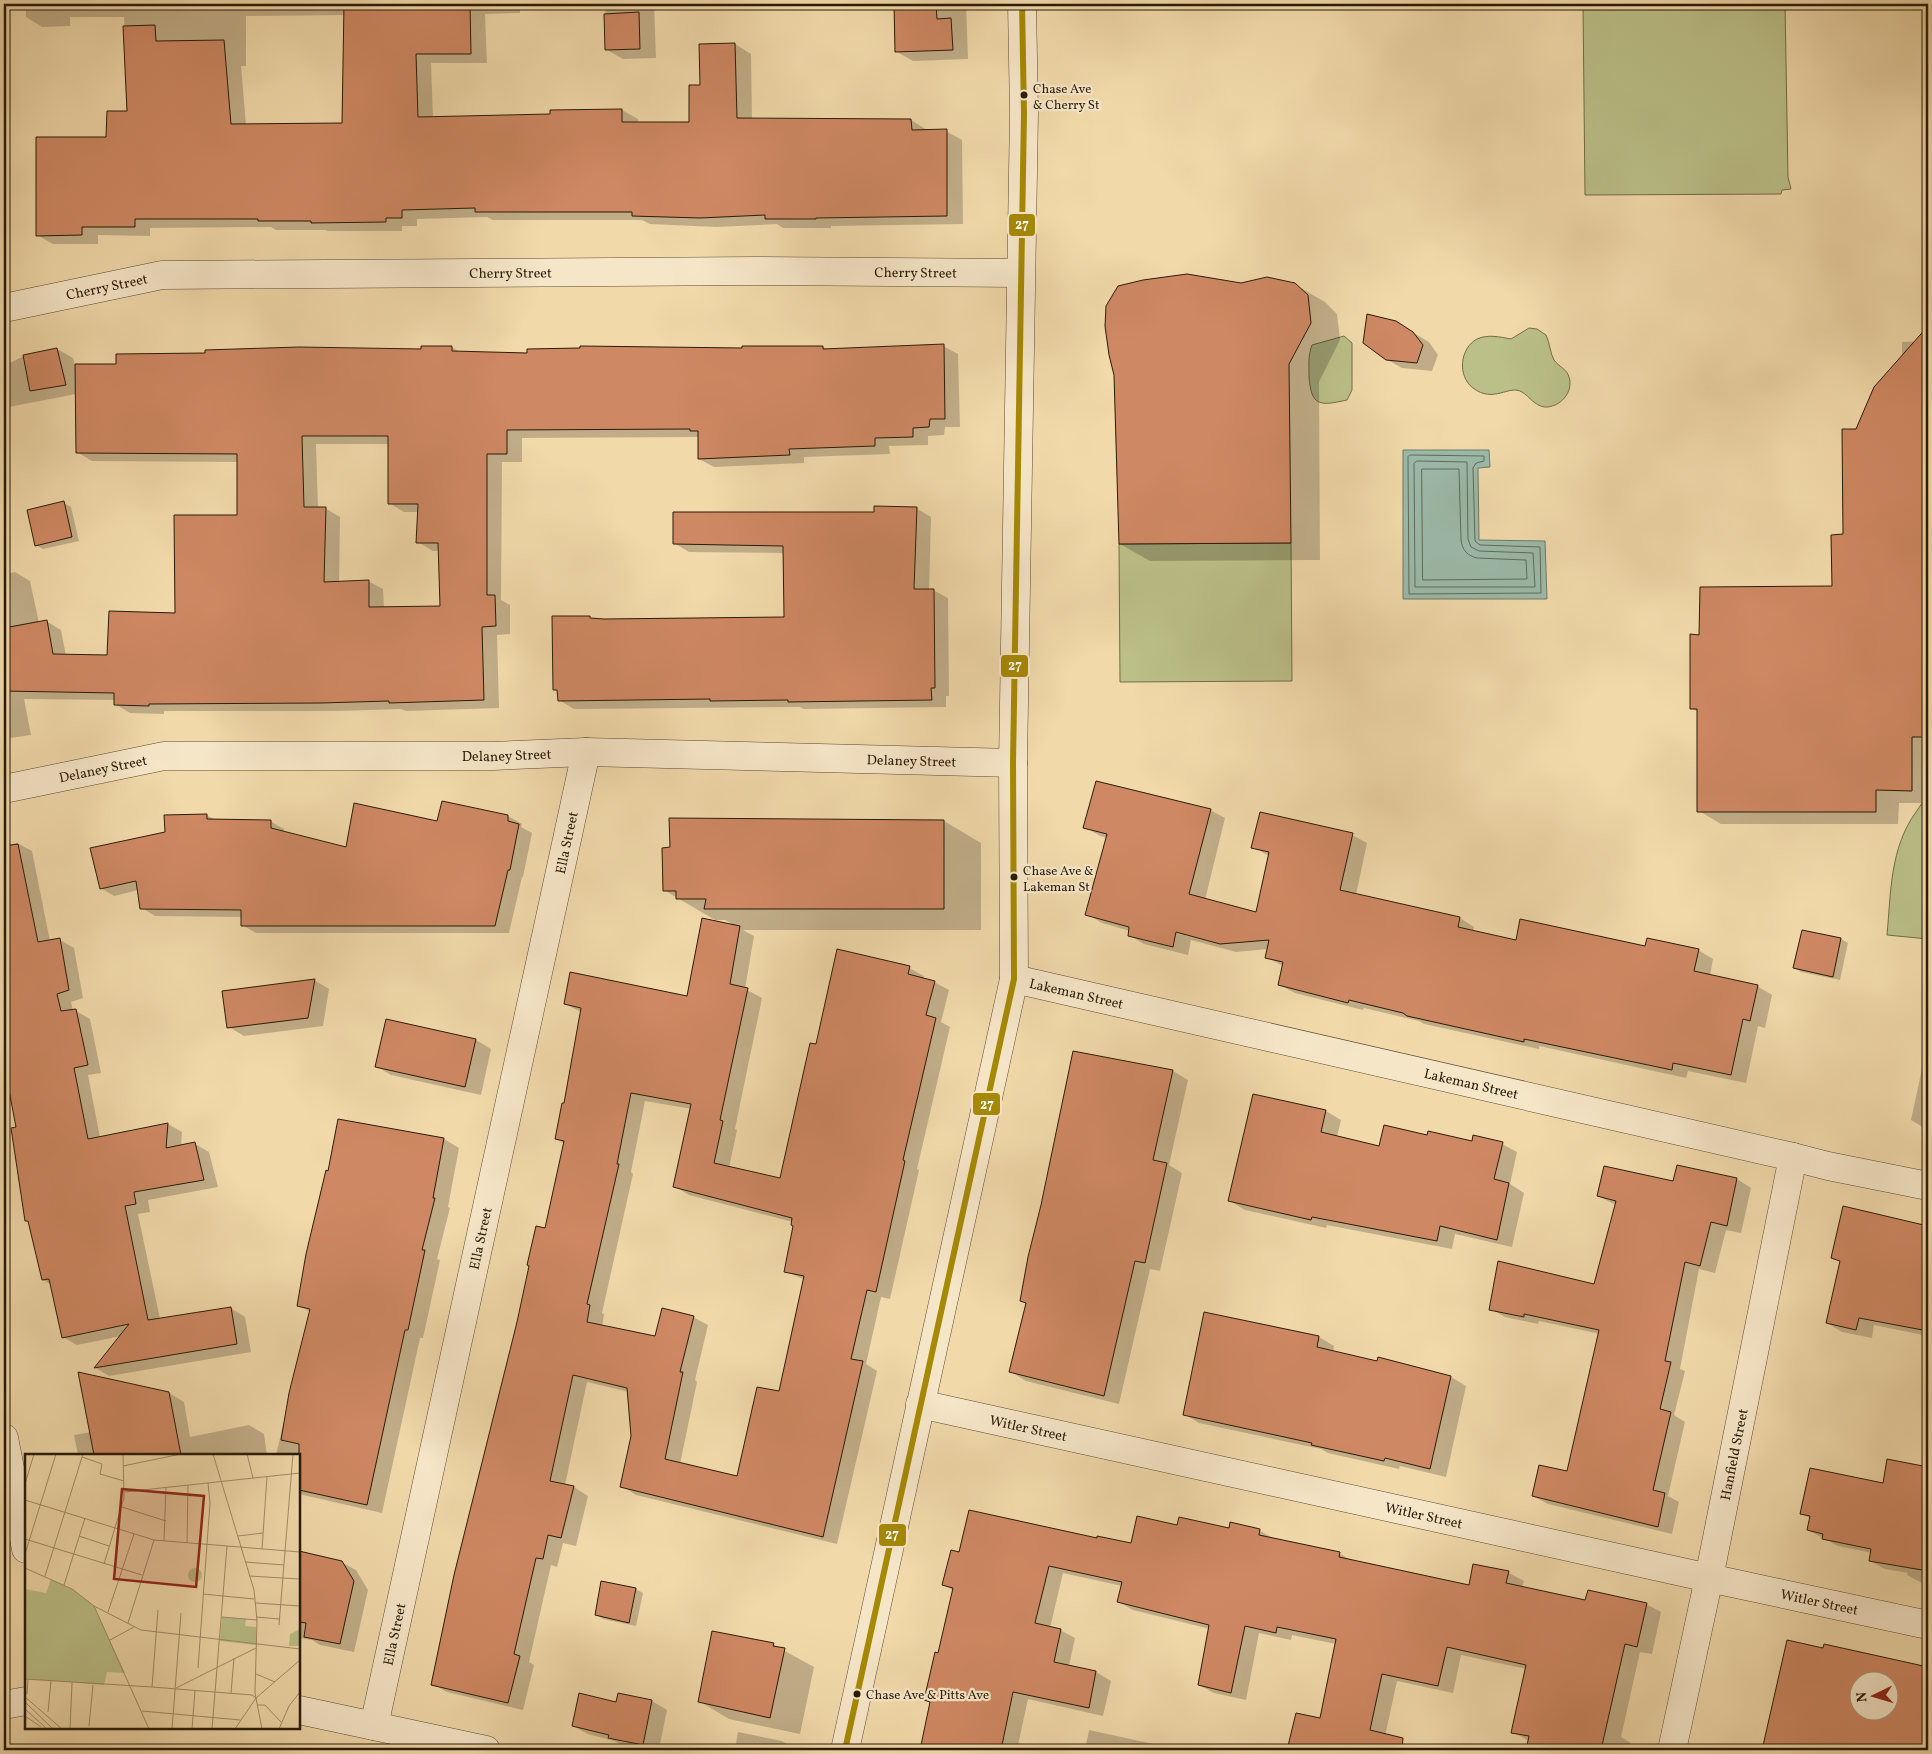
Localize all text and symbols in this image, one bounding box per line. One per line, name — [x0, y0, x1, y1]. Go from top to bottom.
place label: Chase Ave & Cherry St — [1033, 81, 1100, 115]
marker: Chase Ave & Cherry St — [1019, 90, 1029, 100]
line badge: 27 — [1008, 213, 1036, 237]
text: 27 — [1015, 216, 1029, 235]
street label: Cherry Street — [469, 264, 552, 284]
street label: Cherry Street — [874, 264, 957, 284]
street label: Cherry Street — [65, 270, 150, 306]
line badge: 27 — [1000, 654, 1029, 678]
text: 27 — [1008, 657, 1022, 676]
street label: Delaney Street — [462, 745, 552, 767]
street label: Delaney Street — [866, 751, 957, 773]
street label: Delaney Street — [57, 752, 149, 788]
street label: Ella Street — [552, 810, 584, 876]
place label: Chase Ave & Lakeman St — [1023, 863, 1094, 897]
marker: Chase Ave & Lakeman St — [1009, 872, 1019, 882]
street label: Lakeman Street — [1027, 975, 1125, 1015]
street label: Lakeman Street — [1422, 1065, 1520, 1105]
line badge: 27 — [972, 1092, 1001, 1116]
text: 27 — [980, 1096, 994, 1115]
street label: Ella Street — [466, 1206, 498, 1272]
street label: Hanfield Street — [1717, 1407, 1754, 1502]
street label: Witler Street — [987, 1412, 1069, 1447]
inset map — [25, 1454, 300, 1729]
street label: Witler Street — [1383, 1499, 1464, 1534]
line badge: 27 — [878, 1523, 907, 1547]
text: 27 — [885, 1526, 899, 1545]
street label: Witler Street — [1779, 1586, 1860, 1621]
street label: Ella Street — [379, 1601, 411, 1667]
north arrow — [1850, 1672, 1900, 1722]
place label: Chase Ave & Pitts Ave — [866, 1687, 989, 1705]
marker: Chase Ave & Pitts Ave — [852, 1689, 862, 1699]
text: N — [1853, 1691, 1872, 1703]

